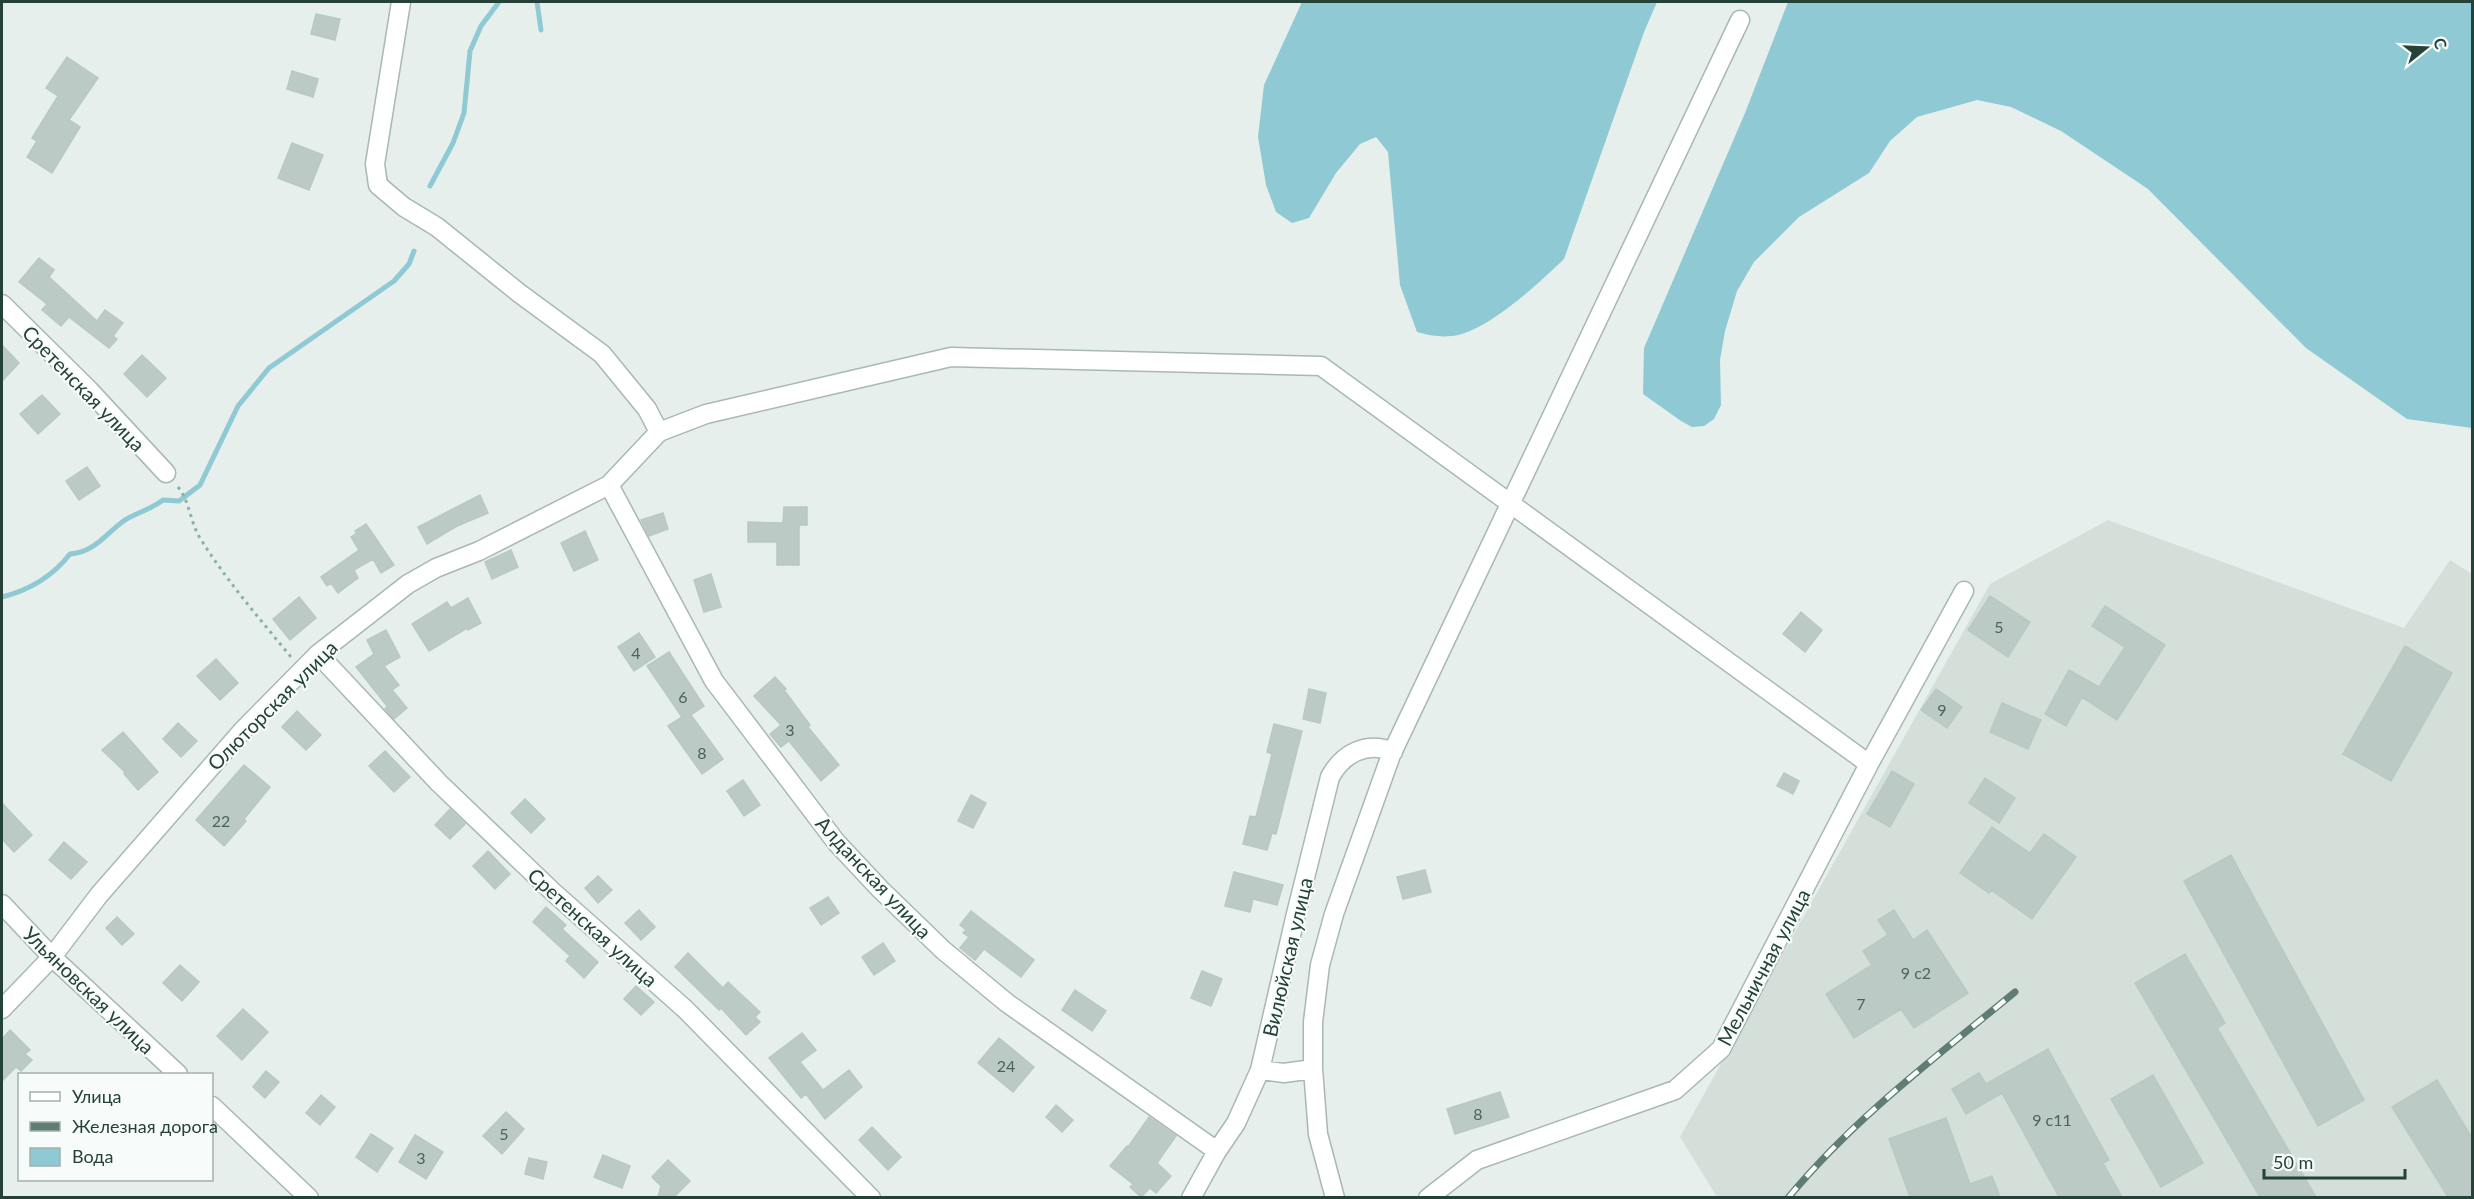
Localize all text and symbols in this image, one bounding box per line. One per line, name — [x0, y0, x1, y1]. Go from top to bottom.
north arrow — [2396, 18, 2456, 78]
text: С — [2430, 35, 2452, 52]
street label: Сретенская улица — [18, 320, 150, 456]
house number: 5 — [1994, 617, 2004, 636]
street label: Олюторская улица — [202, 635, 342, 775]
house number: 4 — [631, 643, 641, 662]
house number: 6 — [678, 687, 688, 706]
house number: 9 — [1937, 700, 1947, 719]
house number: 3 — [785, 720, 795, 739]
house number: 8 — [697, 743, 707, 762]
house number: 22 — [212, 811, 230, 830]
street label: Алданская улица — [811, 811, 937, 943]
street label: Сретенская улица — [523, 863, 663, 991]
street label: Вилюйская улица — [1257, 875, 1317, 1039]
street label: Мельничная улица — [1712, 885, 1814, 1049]
street label: Ульяновская улица — [18, 921, 160, 1059]
house number: 9 с2 — [1901, 963, 1931, 982]
house number: 7 — [1856, 994, 1866, 1013]
house number: 24 — [997, 1056, 1015, 1075]
legend — [18, 1073, 213, 1181]
text: Улица — [72, 1085, 122, 1107]
house number: 8 — [1473, 1104, 1483, 1123]
house number: 9 с11 — [2032, 1110, 2072, 1129]
text: Железная дорога — [72, 1115, 218, 1137]
house number: 5 — [499, 1124, 509, 1143]
scale bar — [2264, 1142, 2405, 1180]
text: Вода — [72, 1145, 113, 1167]
house number: 3 — [416, 1148, 426, 1167]
text: 50 m — [2273, 1151, 2313, 1173]

